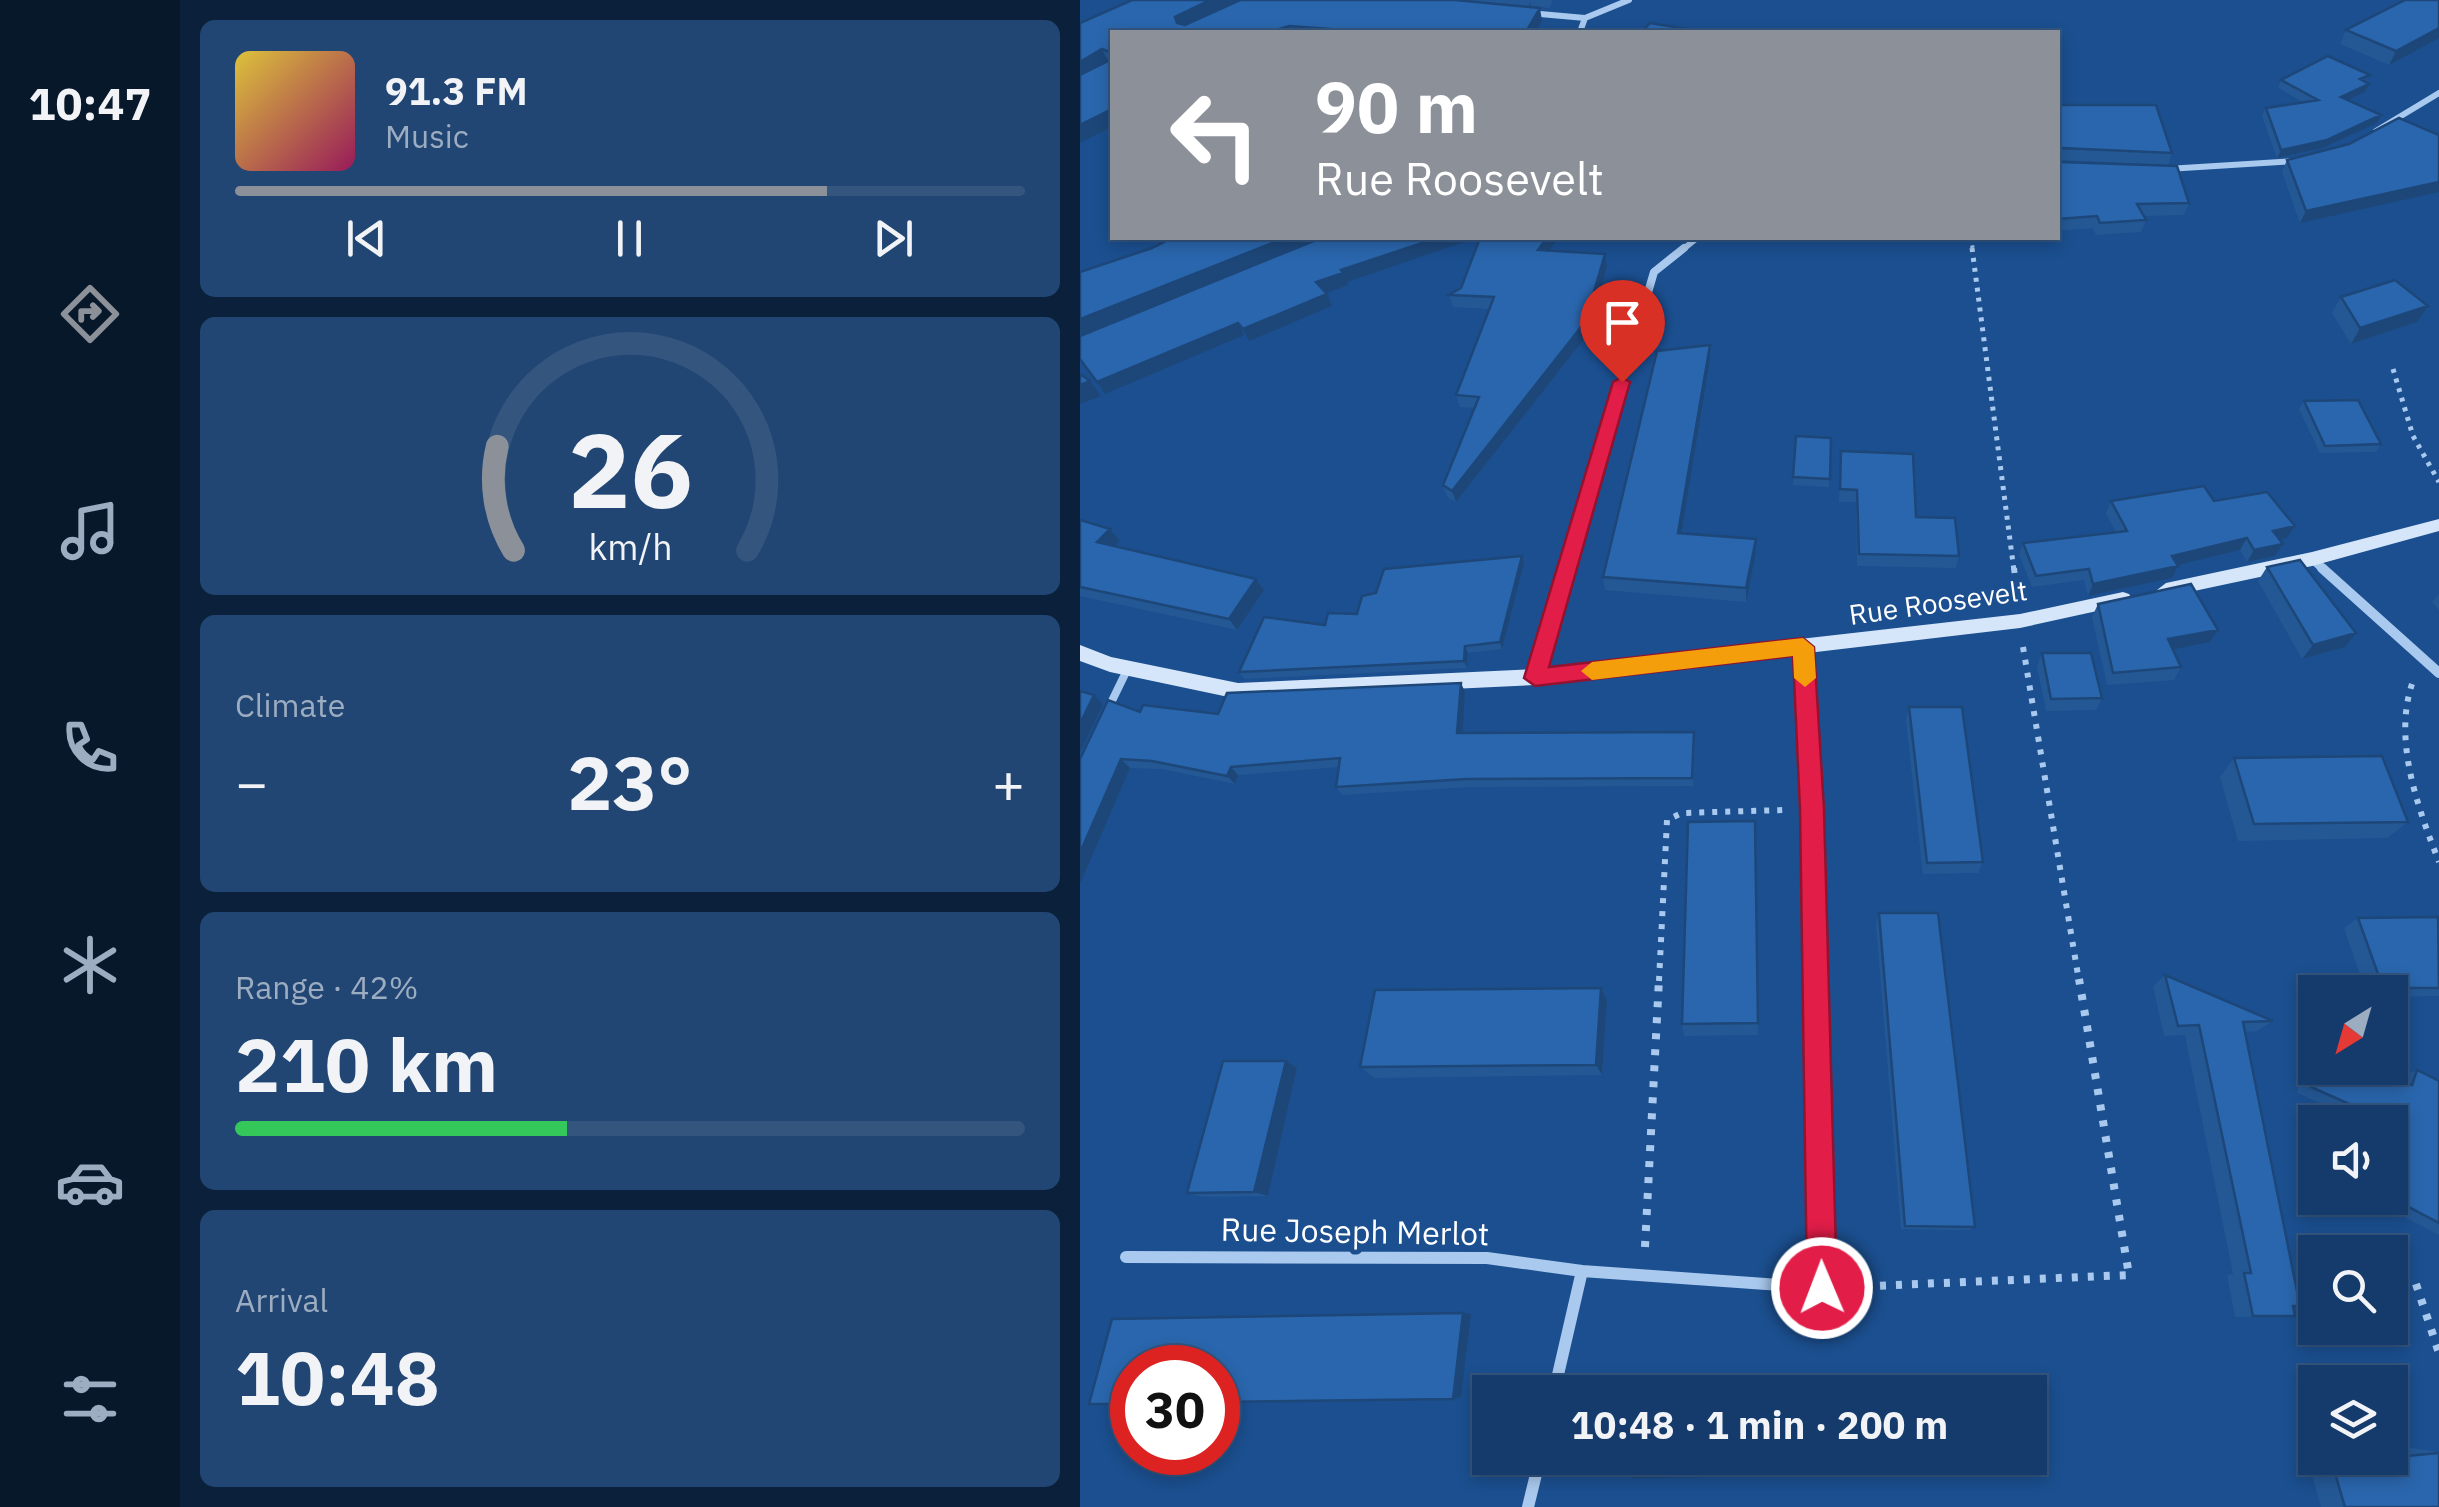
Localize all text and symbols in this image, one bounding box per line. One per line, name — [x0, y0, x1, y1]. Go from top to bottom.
text: 90 m — [1315, 61, 1478, 152]
text: 91.3 FM — [385, 66, 528, 115]
icon: left — [1150, 70, 1280, 200]
text: 10:47 — [29, 74, 151, 132]
text: Music — [385, 115, 469, 157]
text: Rue Roosevelt — [1315, 149, 1604, 207]
icon: previous — [339, 211, 394, 266]
icon: pause — [602, 211, 657, 266]
icon: next — [866, 211, 921, 266]
icon: directions — [55, 279, 125, 349]
pin — [1580, 280, 1665, 383]
icon: arrive — [1595, 295, 1650, 350]
text: 26 — [568, 401, 692, 537]
icon: music — [55, 496, 125, 566]
text: km/h — [588, 523, 672, 570]
street label: Rue Roosevelt — [1846, 571, 2030, 633]
text: Climate — [235, 684, 345, 726]
icon: phone — [55, 713, 125, 783]
text: 23° — [567, 733, 693, 831]
text: − — [235, 747, 268, 818]
text: + — [992, 747, 1025, 818]
icon: climate — [55, 930, 125, 1000]
text: Range · 42% — [235, 966, 418, 1008]
north arrow — [2298, 975, 2408, 1085]
map controls — [2298, 975, 2408, 1475]
text: 210 km — [235, 1015, 498, 1113]
button: sound — [2298, 1105, 2408, 1215]
icon: car — [55, 1147, 125, 1217]
street label: Rue Joseph Merlot — [1220, 1208, 1490, 1254]
button: search — [2298, 1235, 2408, 1345]
position arrow — [1770, 1236, 1874, 1340]
text: Arrival — [235, 1279, 328, 1321]
text: 10:48 — [235, 1328, 440, 1426]
speed limit sign: 30 — [1110, 1345, 1240, 1475]
icon: filters — [55, 1364, 125, 1434]
button: layers — [2298, 1365, 2408, 1475]
text: 10:48 · 1 min · 200 m — [1571, 1400, 1948, 1449]

